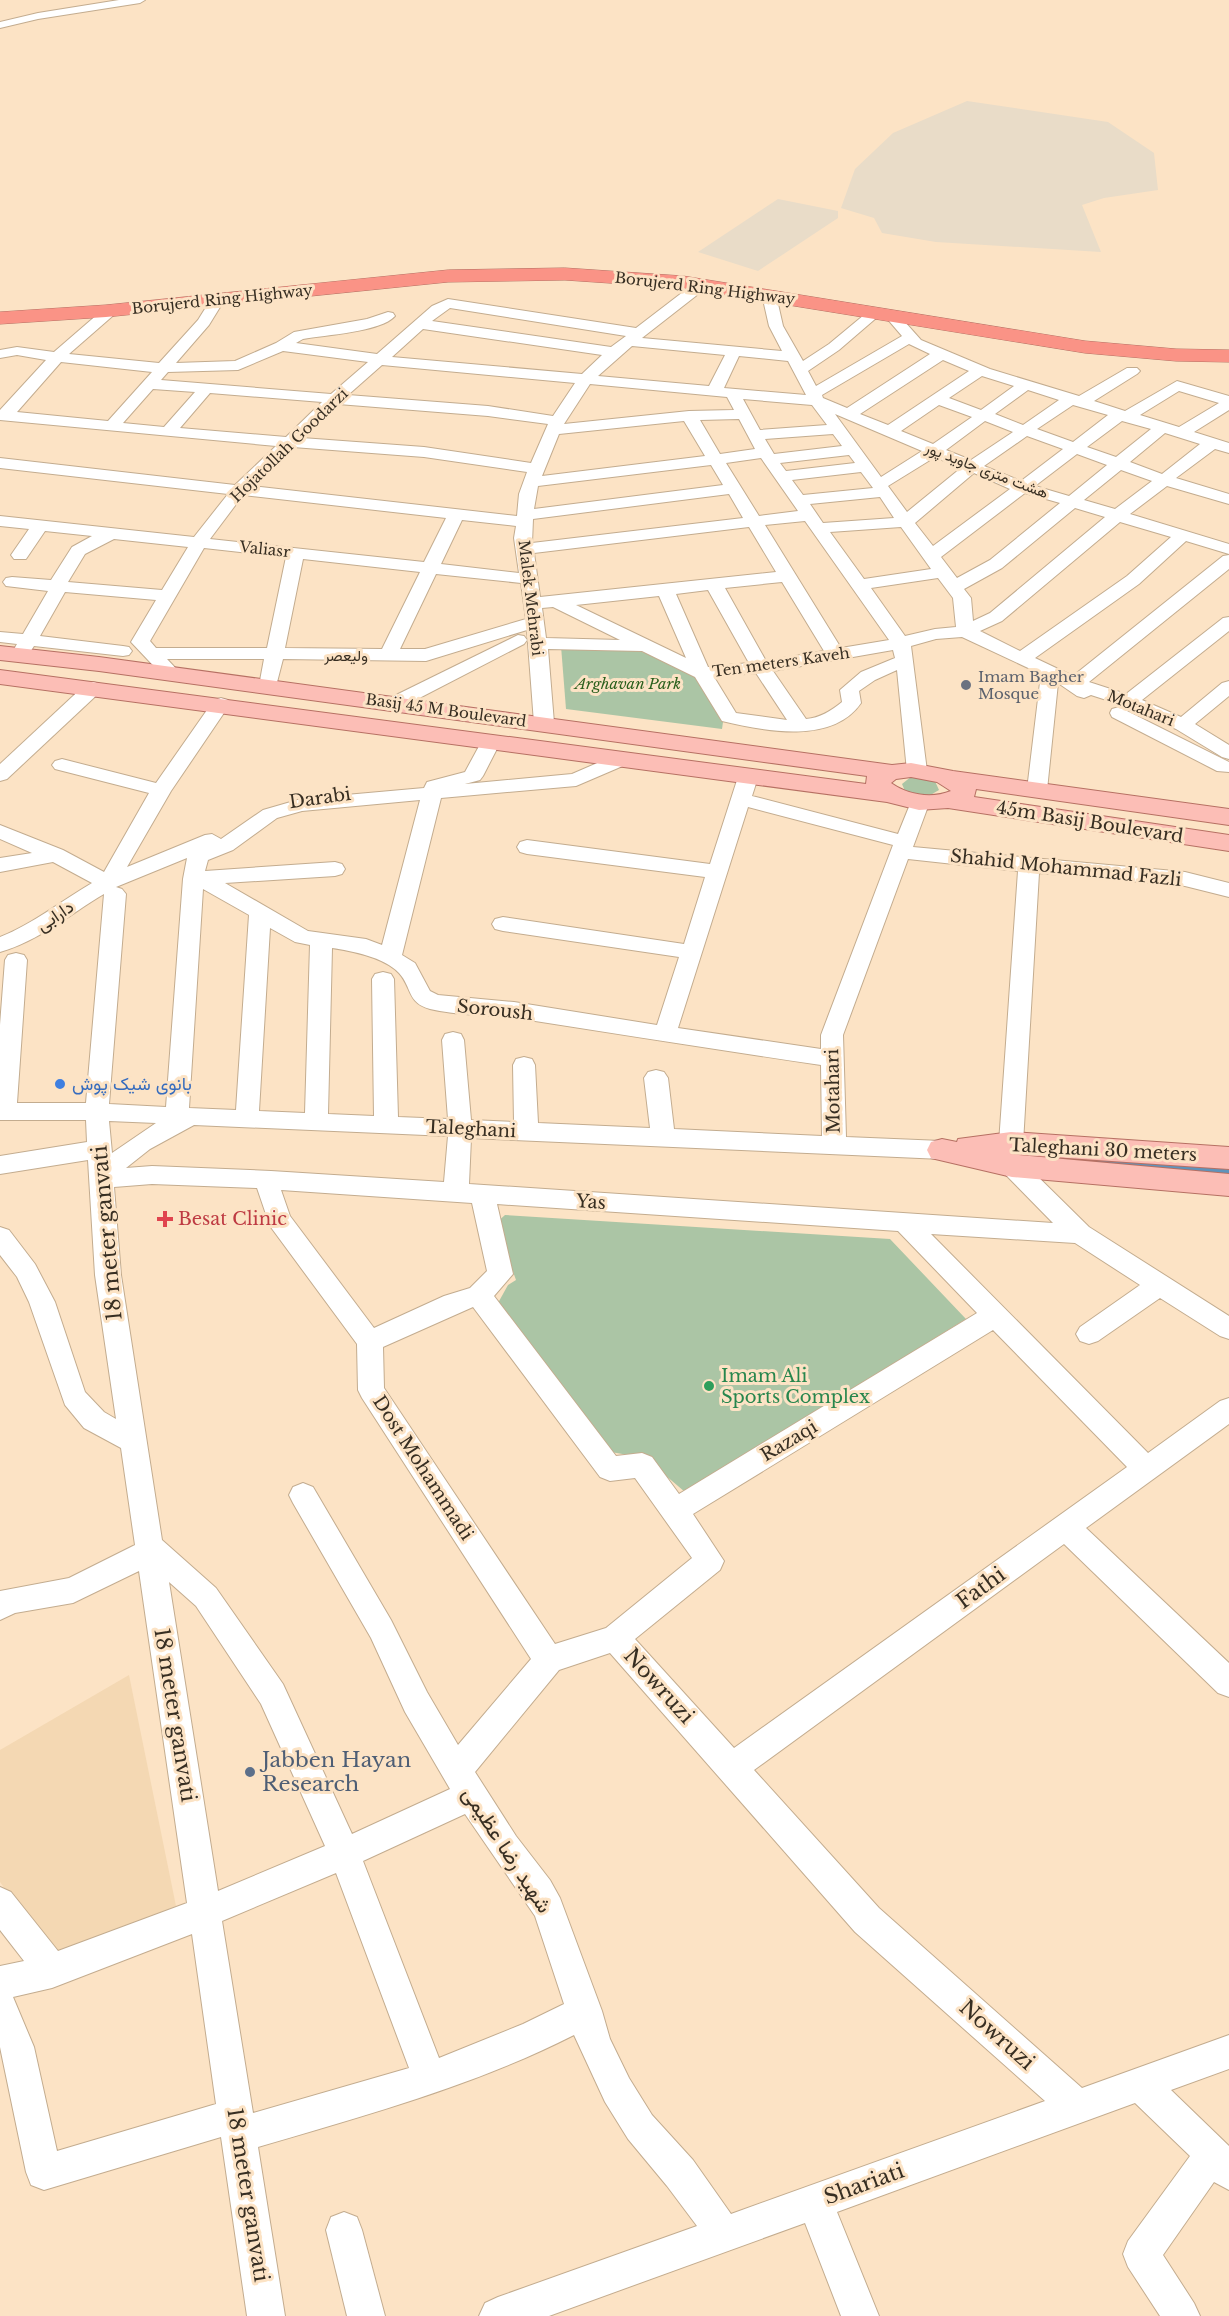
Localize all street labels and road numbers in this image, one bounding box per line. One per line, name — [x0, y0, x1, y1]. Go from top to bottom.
street label: Borujerd Ring Highway — [614, 267, 797, 309]
street label: Borujerd Ring Highway — [131, 280, 314, 318]
street label: Hojatollah Goodarzi — [226, 384, 352, 506]
street label: هشت متری جاوید پور — [921, 437, 1051, 503]
street label: Valiasr — [238, 537, 292, 561]
street label: Malek Mehrabi — [514, 539, 548, 657]
street label: Ten meters Kaveh — [711, 643, 851, 681]
street label: ولیعصر — [323, 646, 368, 665]
street label: Motahari — [1105, 686, 1177, 730]
street label: Basij 45 M Boulevard — [364, 689, 528, 731]
street label: Darabi — [288, 783, 352, 813]
street label: 45m Basij Boulevard — [995, 796, 1185, 848]
street label: Shahid Mohammad Fazli — [949, 845, 1183, 891]
street label: دارابی — [32, 896, 78, 936]
street label: Soroush — [456, 995, 534, 1025]
street label: Motahari — [821, 1048, 845, 1134]
street label: Taleghani — [425, 1116, 517, 1142]
street label: Taleghani 30 meters — [1008, 1134, 1198, 1166]
street label: 18 meter ganvati — [86, 1144, 128, 1322]
street label: Yas — [574, 1190, 607, 1214]
street label: Dost Mohammadi — [368, 1392, 478, 1544]
street label: Razaqi — [757, 1416, 821, 1466]
street label: Fathi — [951, 1561, 1011, 1615]
street label: 18 meter ganvati — [148, 1626, 202, 1804]
street label: Nowruzi — [618, 1643, 700, 1729]
street label: شهید رضا عظیمی — [457, 1782, 557, 1918]
street label: Nowruzi — [954, 1994, 1040, 2076]
street label: 18 meter ganvati — [221, 2106, 275, 2284]
street label: Shariati — [820, 2157, 908, 2211]

